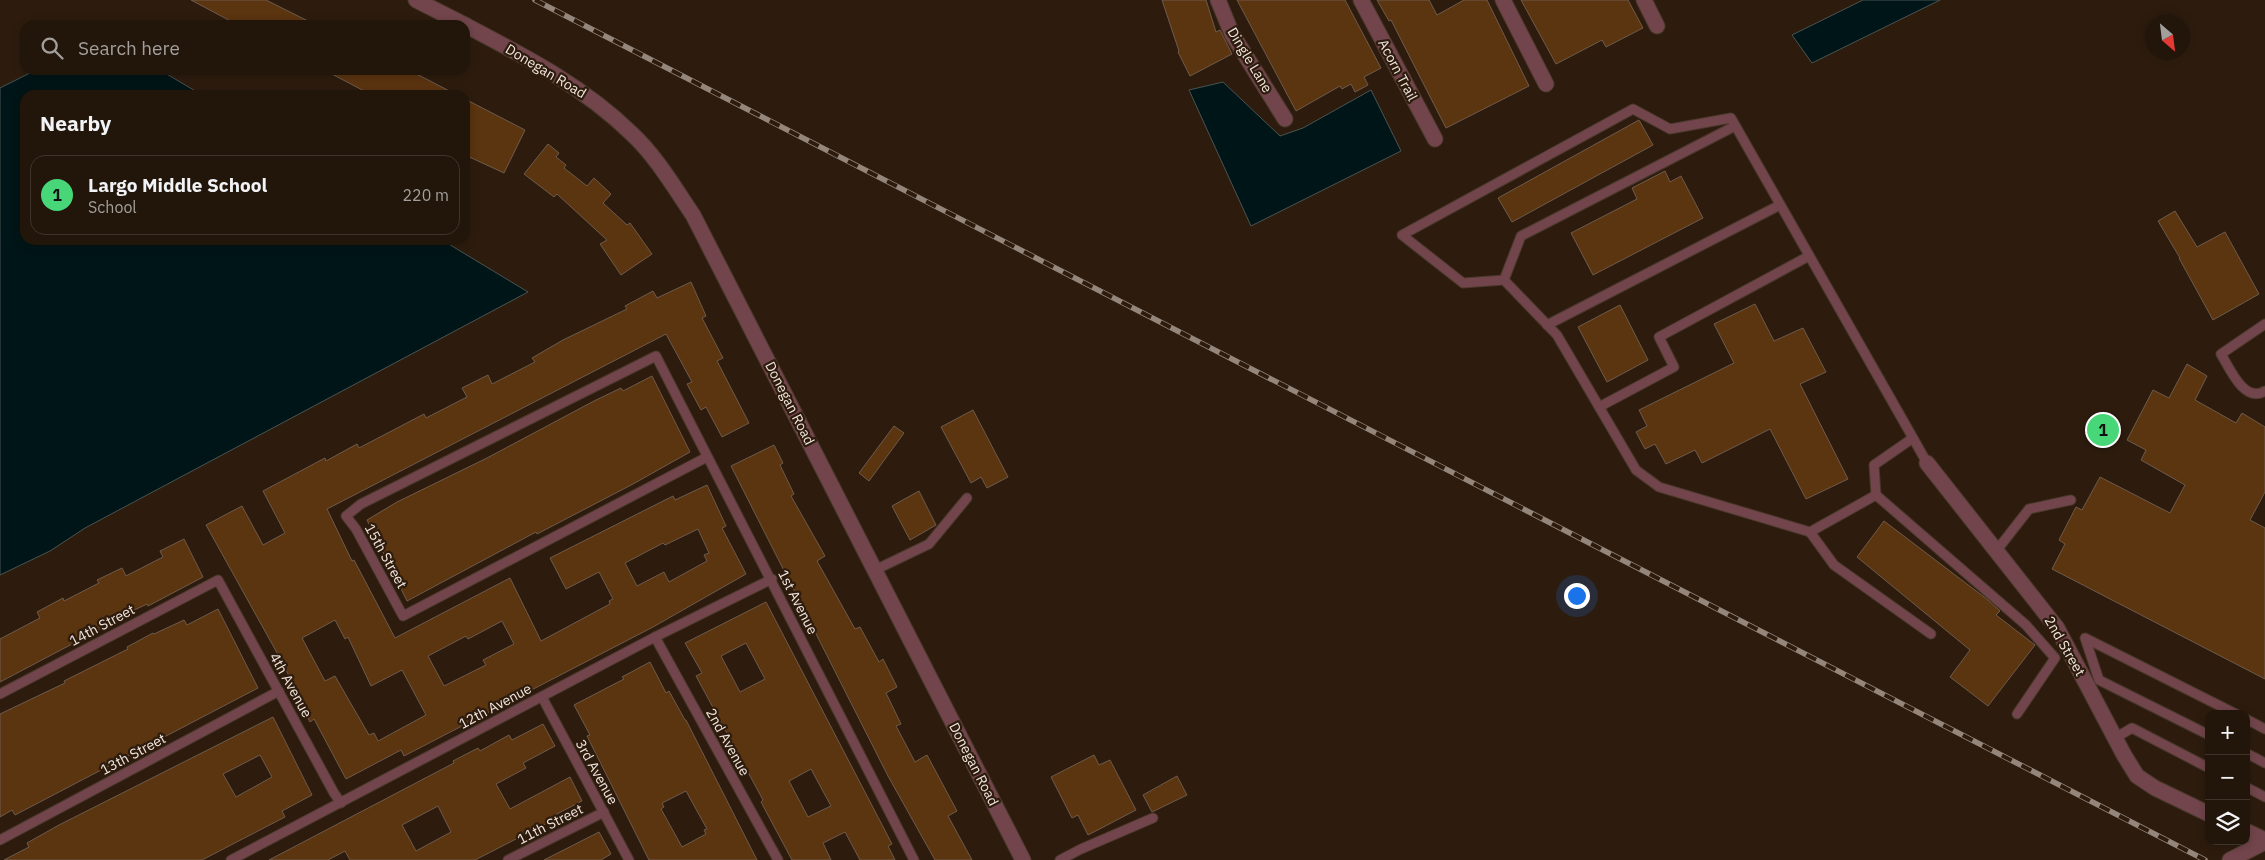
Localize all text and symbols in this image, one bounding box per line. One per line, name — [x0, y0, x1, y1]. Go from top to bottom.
north arrow — [2145, 15, 2190, 60]
search box — [20, 20, 470, 75]
street label: Dingle Lane — [1223, 24, 1277, 96]
icon: search — [38, 34, 66, 62]
text: Search here — [78, 36, 180, 60]
street label: Acorn Trail — [1374, 36, 1422, 104]
street label: Donegan Road — [502, 40, 590, 102]
text: Nearby — [40, 109, 111, 137]
text: Largo Middle School — [88, 173, 267, 197]
text: 1 — [52, 185, 62, 205]
text: 220 m — [402, 185, 449, 205]
text: School — [88, 197, 137, 217]
street label: Donegan Road — [761, 358, 819, 448]
pin: 1 — [2087, 411, 2119, 449]
street label: 15th Street — [361, 520, 411, 592]
street label: 1st Avenue — [774, 567, 822, 638]
your location — [1564, 583, 1590, 609]
street label: 14th Street — [66, 600, 138, 650]
street label: 2nd Street — [2041, 613, 2089, 679]
street label: 4th Avenue — [266, 649, 316, 721]
street label: 12th Avenue — [456, 679, 535, 733]
street label: 2nd Avenue — [702, 705, 754, 779]
map controls — [2205, 710, 2250, 845]
button: + — [2205, 710, 2250, 755]
street label: Donegan Road — [945, 719, 1003, 809]
street label: 13th Street — [97, 729, 169, 779]
street label: 3rd Avenue — [572, 736, 622, 808]
button: − — [2205, 755, 2250, 800]
street label: 11th Street — [514, 800, 586, 848]
button: layers — [2205, 800, 2250, 845]

